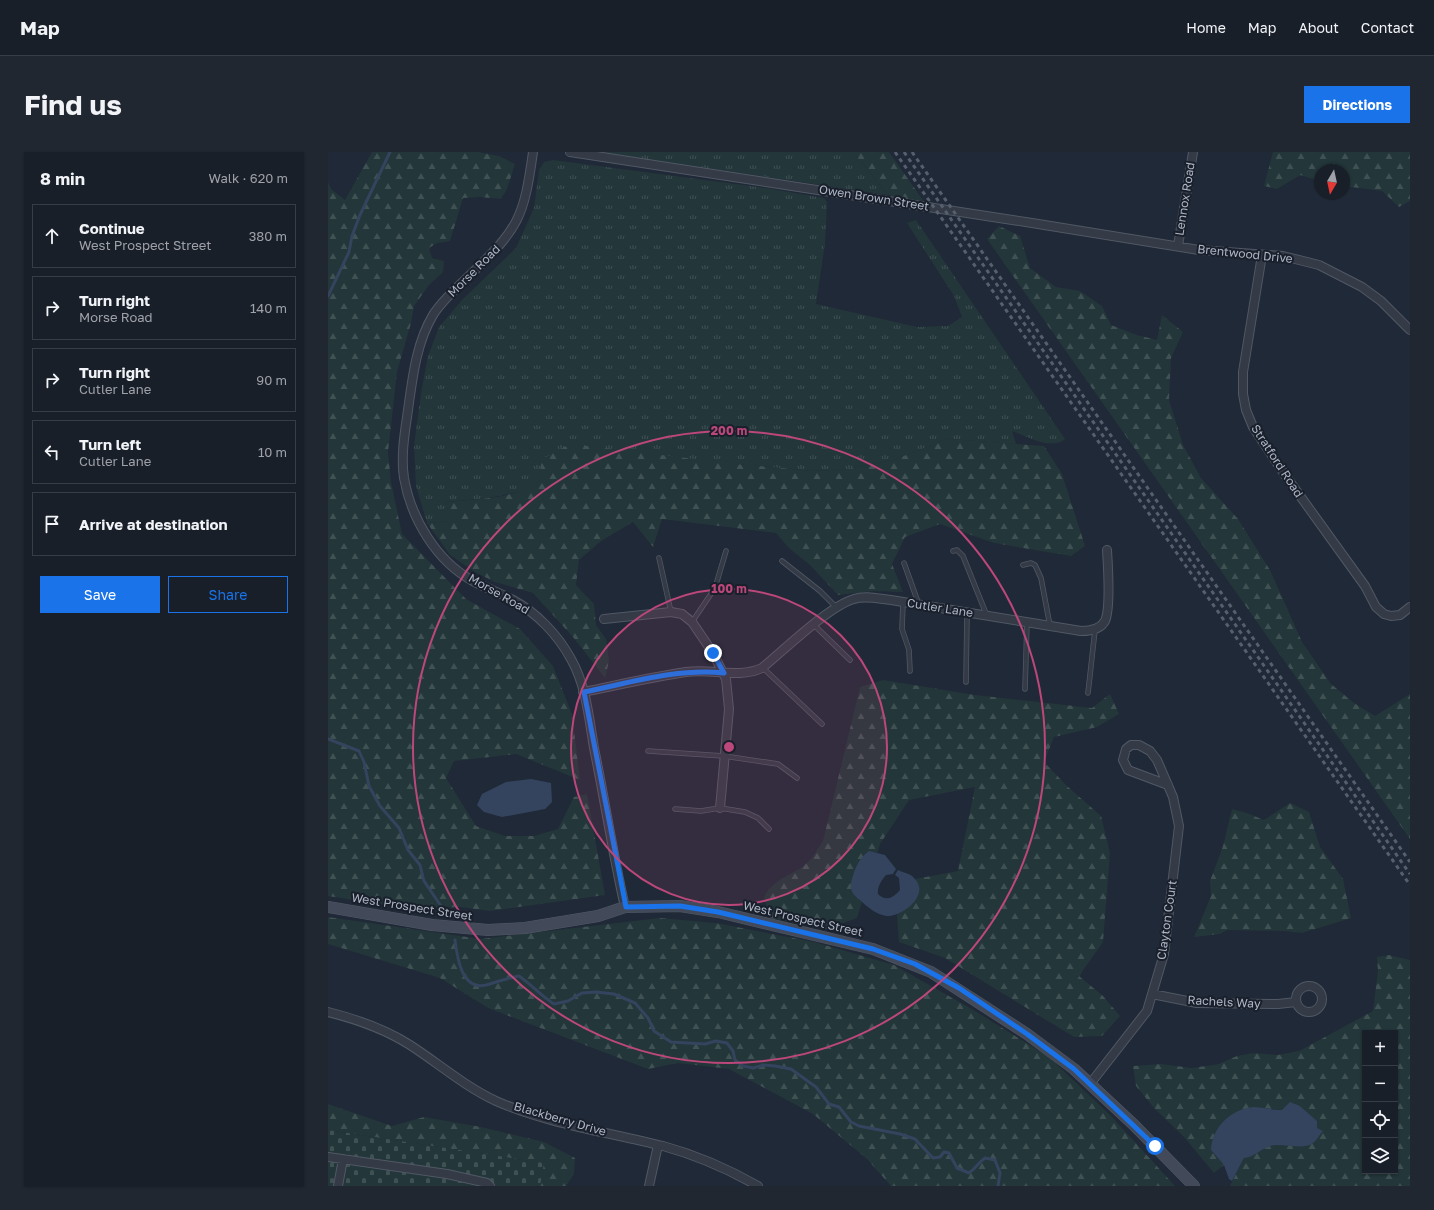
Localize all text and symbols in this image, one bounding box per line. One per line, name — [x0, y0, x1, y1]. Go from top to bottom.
text: Map — [20, 16, 60, 39]
text: Home — [1186, 19, 1226, 36]
text: Map — [1248, 19, 1276, 36]
text: About — [1298, 19, 1339, 36]
text: Contact — [1361, 19, 1414, 36]
button: Directions — [1304, 86, 1410, 123]
text: Find us — [24, 88, 122, 121]
street label: Lennox Road — [1171, 161, 1198, 237]
north arrow — [1314, 164, 1350, 200]
text: 8 min — [40, 168, 85, 189]
text: Walk · 620 m — [209, 170, 288, 186]
street label: Owen Brown Street — [818, 181, 930, 214]
text: Continue — [79, 219, 145, 237]
icon: ahead — [41, 225, 63, 247]
text: 380 m — [249, 228, 287, 244]
text: West Prospect Street — [79, 237, 212, 253]
street label: Morse Road — [444, 241, 503, 300]
street label: Brentwood Drive — [1197, 241, 1294, 266]
text: Turn right — [79, 291, 150, 309]
icon: right — [41, 297, 63, 319]
text: 140 m — [250, 300, 287, 316]
text: Morse Road — [79, 309, 153, 325]
text: Turn right — [79, 363, 150, 381]
icon: right — [41, 369, 63, 391]
text: 90 m — [256, 372, 287, 388]
text: Cutler Lane — [79, 381, 151, 397]
street label: Stratford Road — [1248, 421, 1307, 500]
text: 200 m — [711, 423, 747, 438]
text: Turn left — [79, 435, 141, 453]
icon: left — [41, 441, 63, 463]
text: 10 m — [258, 444, 287, 460]
text: Cutler Lane — [79, 453, 151, 469]
icon: arrive — [41, 513, 63, 535]
text: Arrive at destination — [79, 515, 228, 533]
street label: Morse Road — [466, 570, 532, 617]
button: Save — [40, 576, 160, 613]
button: Share — [168, 576, 288, 613]
text: 100 m — [711, 581, 747, 596]
street label: Cutler Lane — [906, 595, 974, 620]
route end — [704, 644, 722, 662]
centre of rings — [722, 740, 736, 754]
street label: Clayton Court — [1153, 879, 1180, 961]
street label: West Prospect Street — [350, 890, 474, 924]
street label: West Prospect Street — [742, 897, 865, 940]
street label: Rachels Way — [1187, 992, 1261, 1011]
map controls — [1362, 1030, 1398, 1174]
button: + — [1362, 1030, 1398, 1066]
button: − — [1362, 1066, 1398, 1102]
street label: Blackberry Drive — [512, 1098, 608, 1139]
button: locate — [1362, 1102, 1398, 1138]
route start — [1146, 1137, 1164, 1155]
button: layers — [1362, 1138, 1398, 1174]

